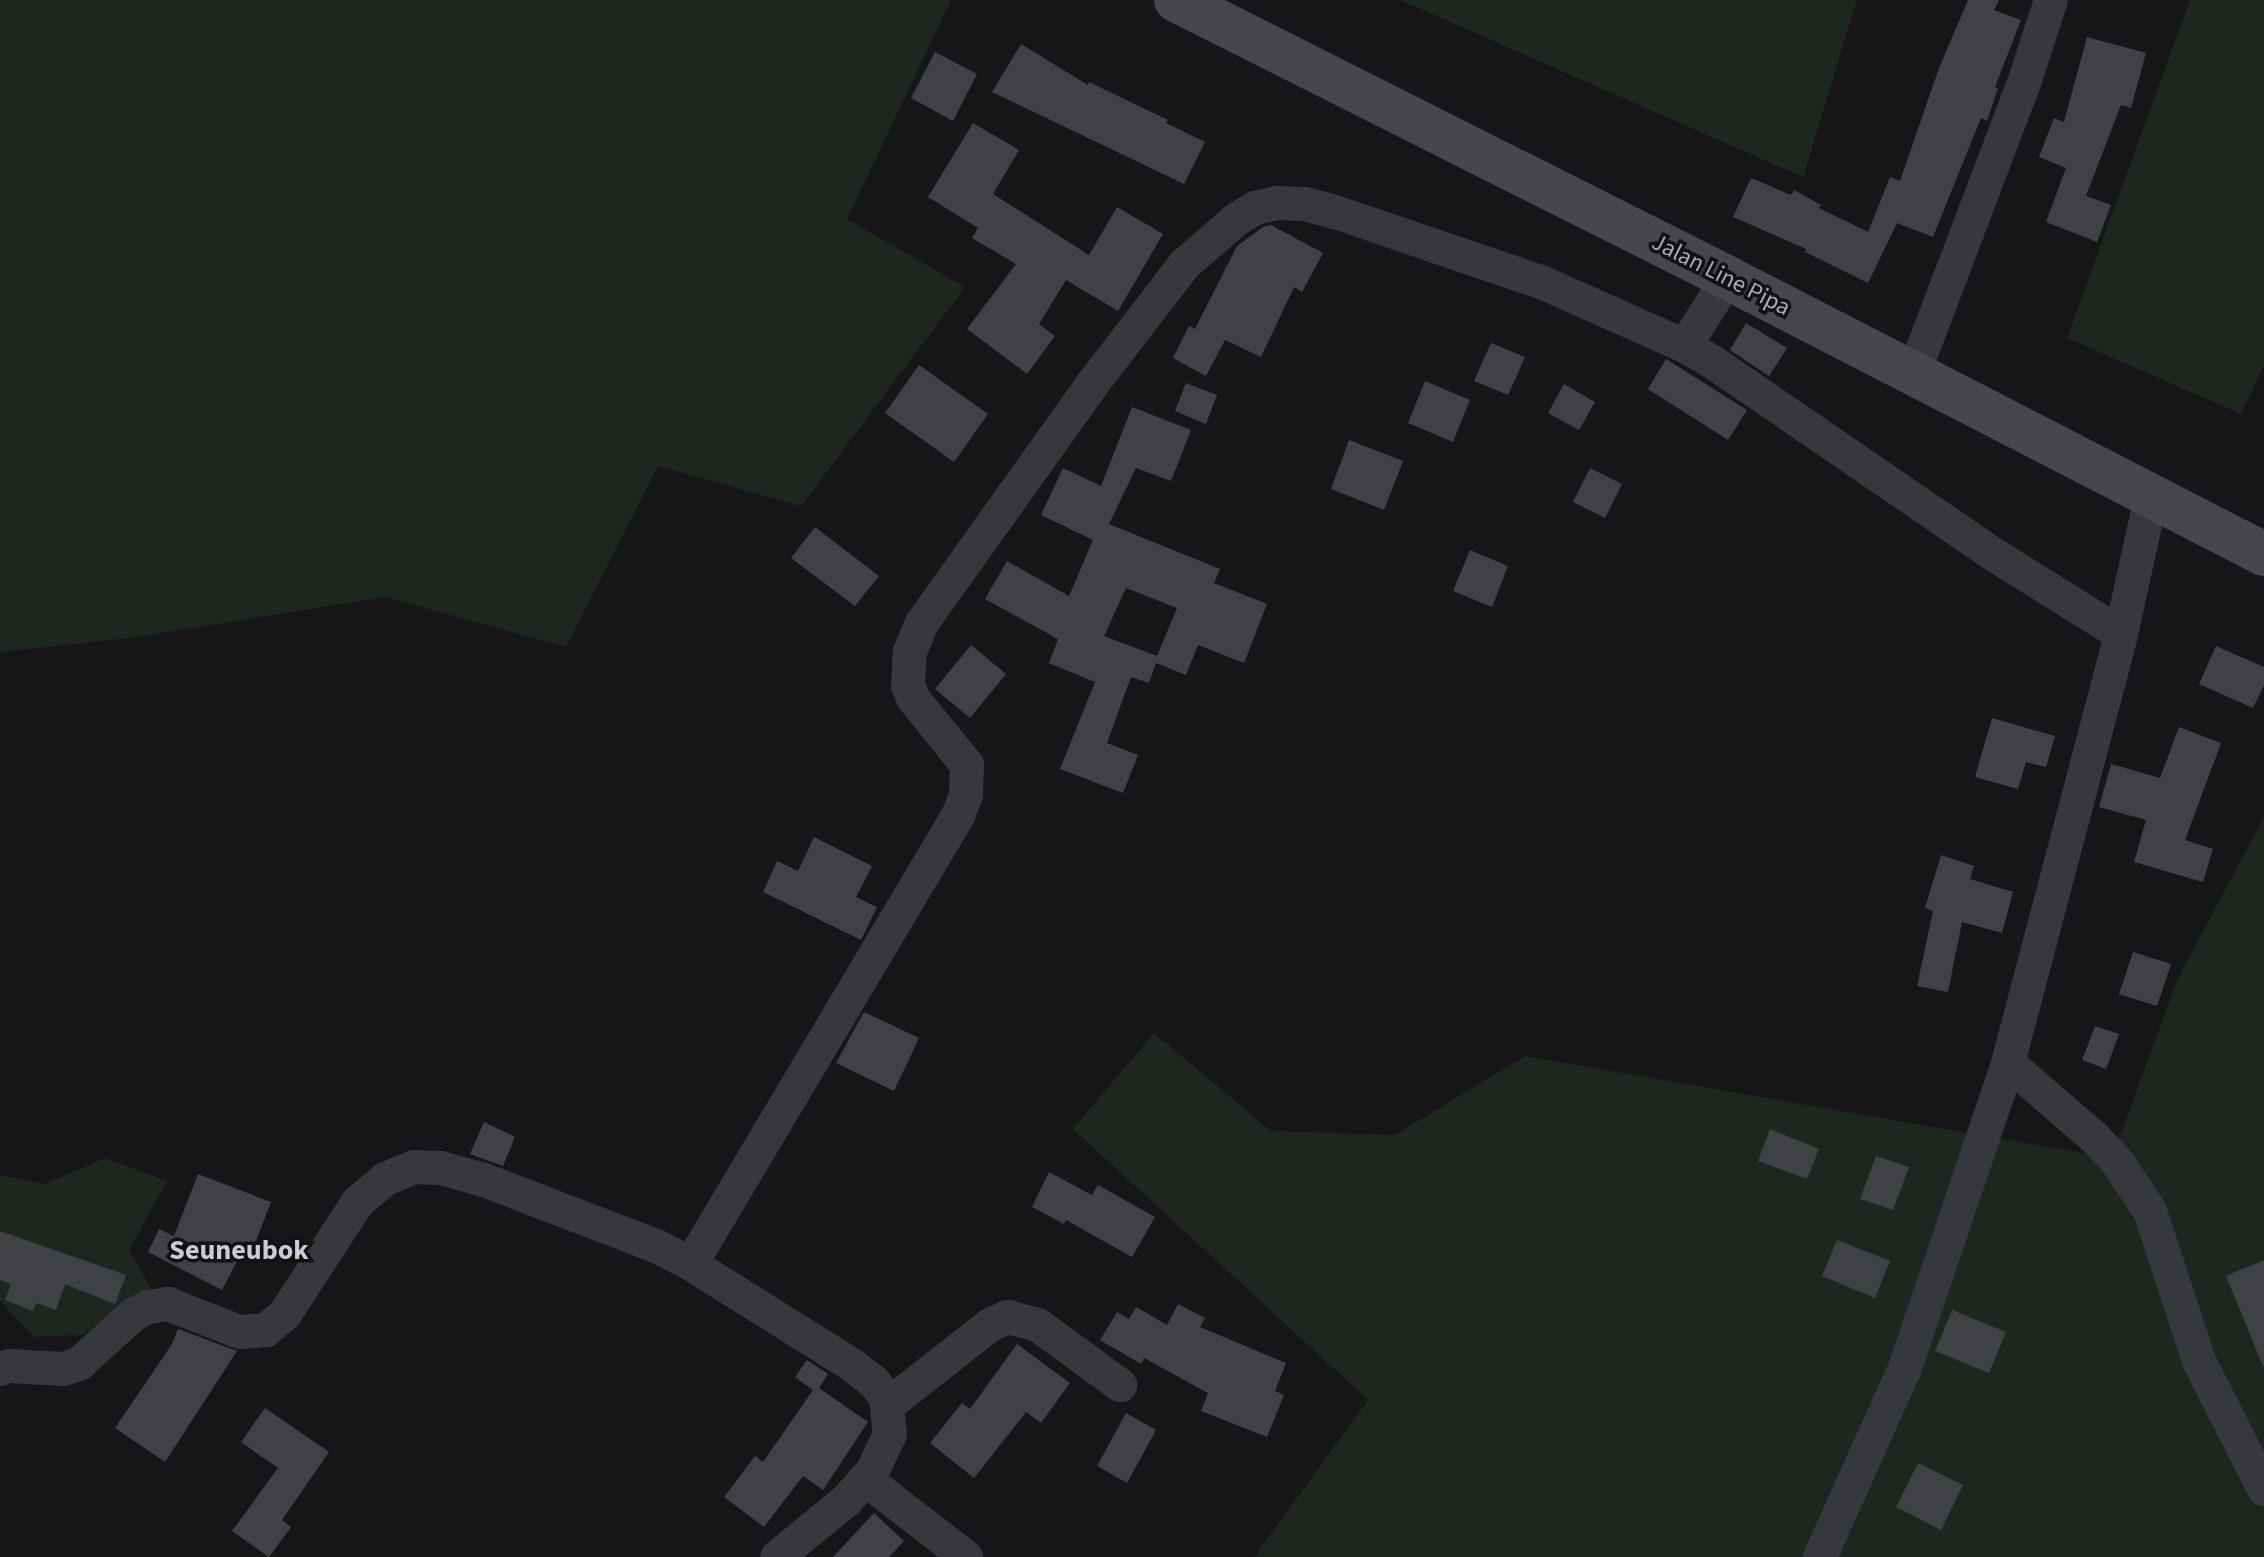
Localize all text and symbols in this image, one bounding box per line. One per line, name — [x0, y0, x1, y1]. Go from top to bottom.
street label: Jalan Line Pipa — [1647, 228, 1795, 322]
district label: Seuneubok — [169, 1233, 309, 1267]

